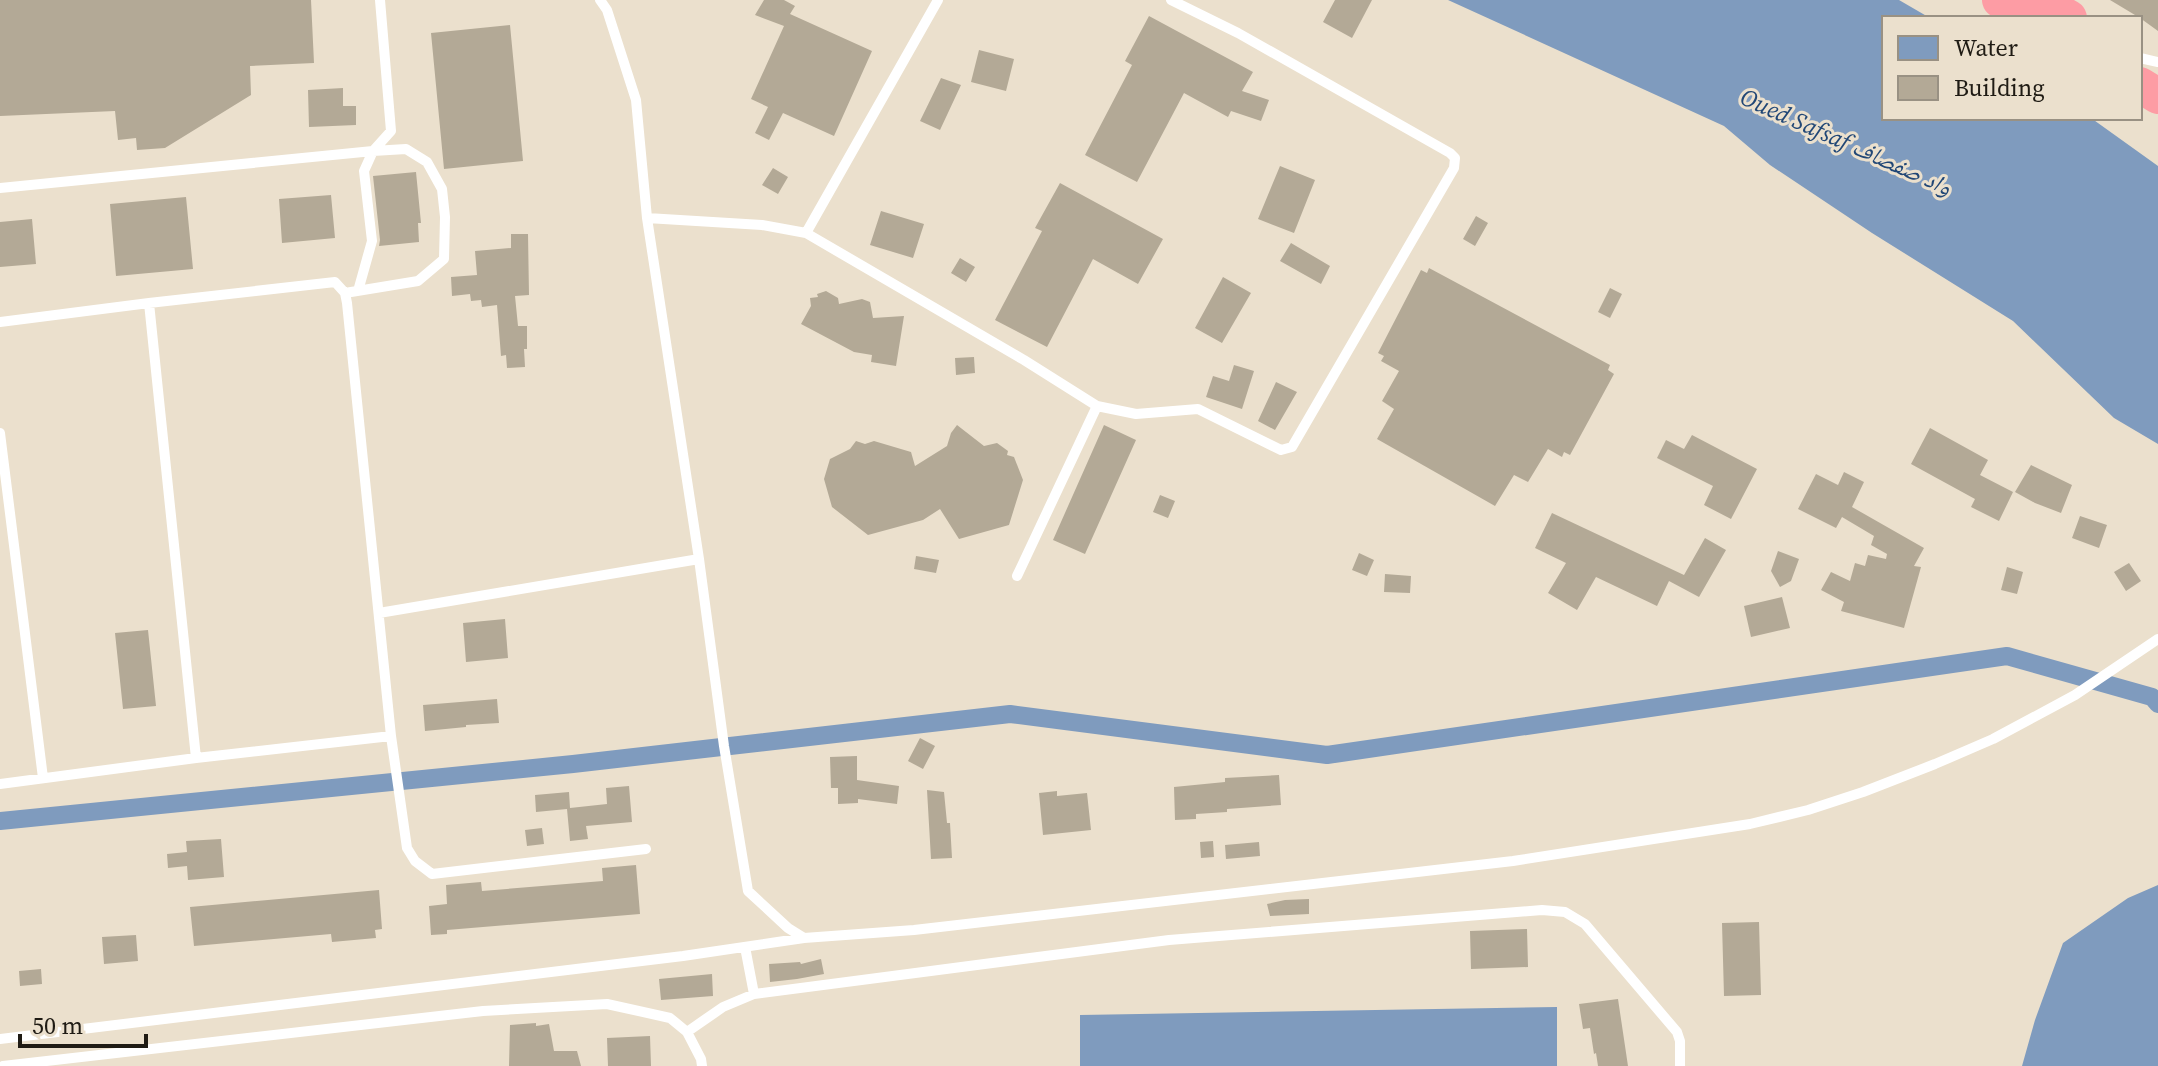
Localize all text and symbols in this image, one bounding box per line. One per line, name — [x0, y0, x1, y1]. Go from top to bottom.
legend — [1882, 16, 2142, 120]
text: Water — [1954, 31, 2018, 64]
text: Building — [1954, 71, 2045, 104]
water label: Oued Safsaf واد صفصاف — [1735, 80, 1957, 203]
scale bar — [20, 998, 146, 1048]
text: 50 m — [32, 1009, 83, 1042]

